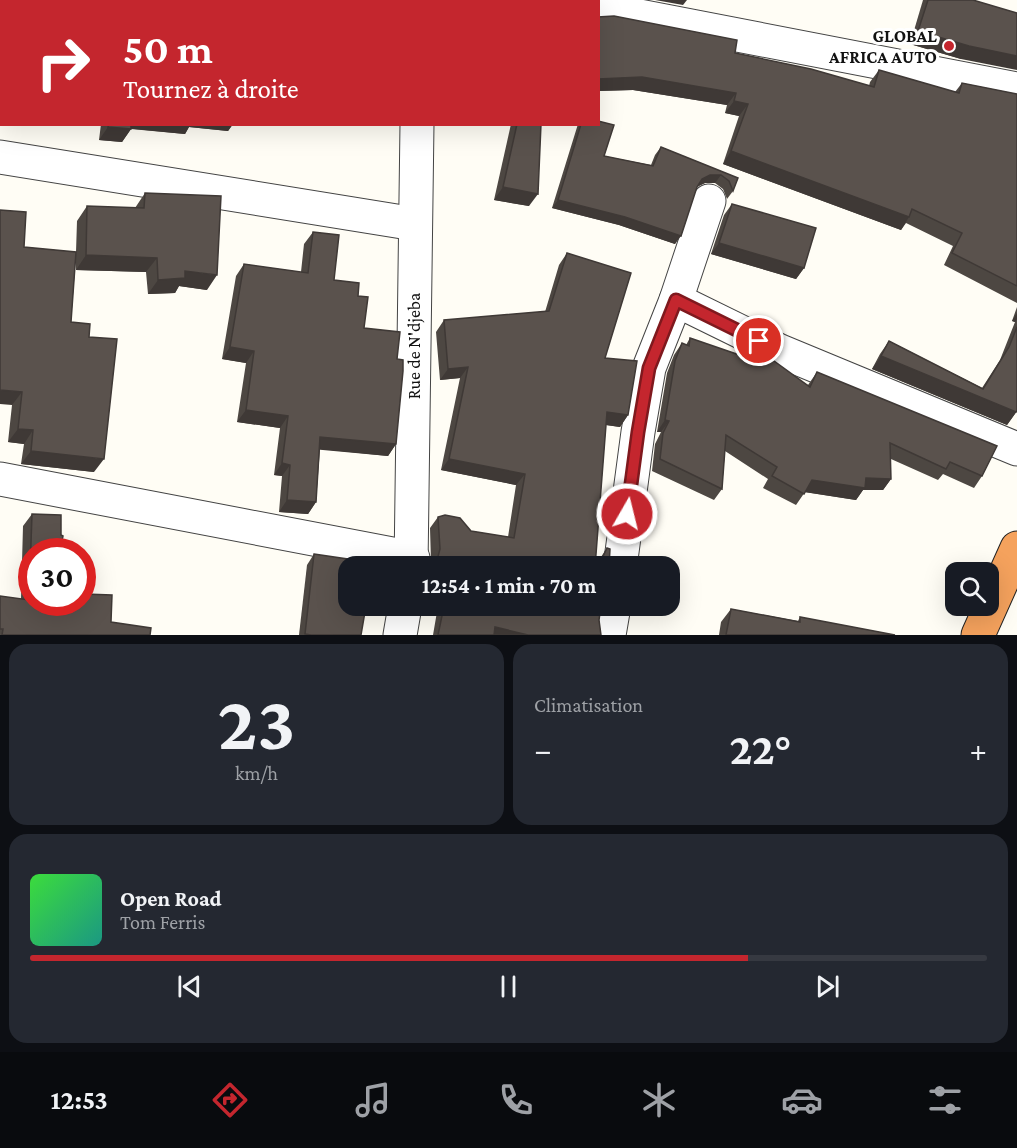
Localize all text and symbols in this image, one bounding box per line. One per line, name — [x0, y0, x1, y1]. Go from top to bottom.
icon: right — [24, 24, 102, 102]
text: 50 m — [123, 25, 213, 72]
place label: GLOBAL AFRICA AUTO — [828, 26, 937, 67]
marker: GLOBAL AFRICA AUTO — [942, 39, 956, 53]
text: Tournez à droite — [123, 74, 299, 104]
street label: Rue de N'djeba — [404, 293, 425, 399]
pin — [733, 315, 784, 366]
icon: arrive — [742, 324, 775, 357]
position arrow — [595, 482, 659, 546]
speed limit sign: 30 — [18, 538, 96, 616]
map controls — [945, 562, 999, 616]
button: search — [945, 562, 999, 616]
text: 12:54 · 1 min · 70 m — [422, 573, 596, 598]
text: 23 — [218, 679, 295, 766]
text: Climatisation — [534, 694, 643, 716]
text: 22° — [730, 724, 791, 774]
text: − — [534, 731, 551, 768]
text: + — [970, 731, 987, 768]
text: km/h — [235, 762, 278, 784]
text: Open Road — [120, 886, 222, 911]
text: Tom Ferris — [120, 911, 205, 933]
icon: previous — [173, 970, 206, 1003]
icon: pause — [492, 970, 525, 1003]
icon: next — [811, 970, 844, 1003]
icon: directions — [209, 1079, 251, 1121]
icon: music — [352, 1079, 394, 1121]
icon: phone — [495, 1079, 537, 1121]
icon: climate — [638, 1079, 680, 1121]
icon: car — [781, 1079, 823, 1121]
icon: filters — [924, 1079, 966, 1121]
text: 12:53 — [51, 1085, 108, 1115]

